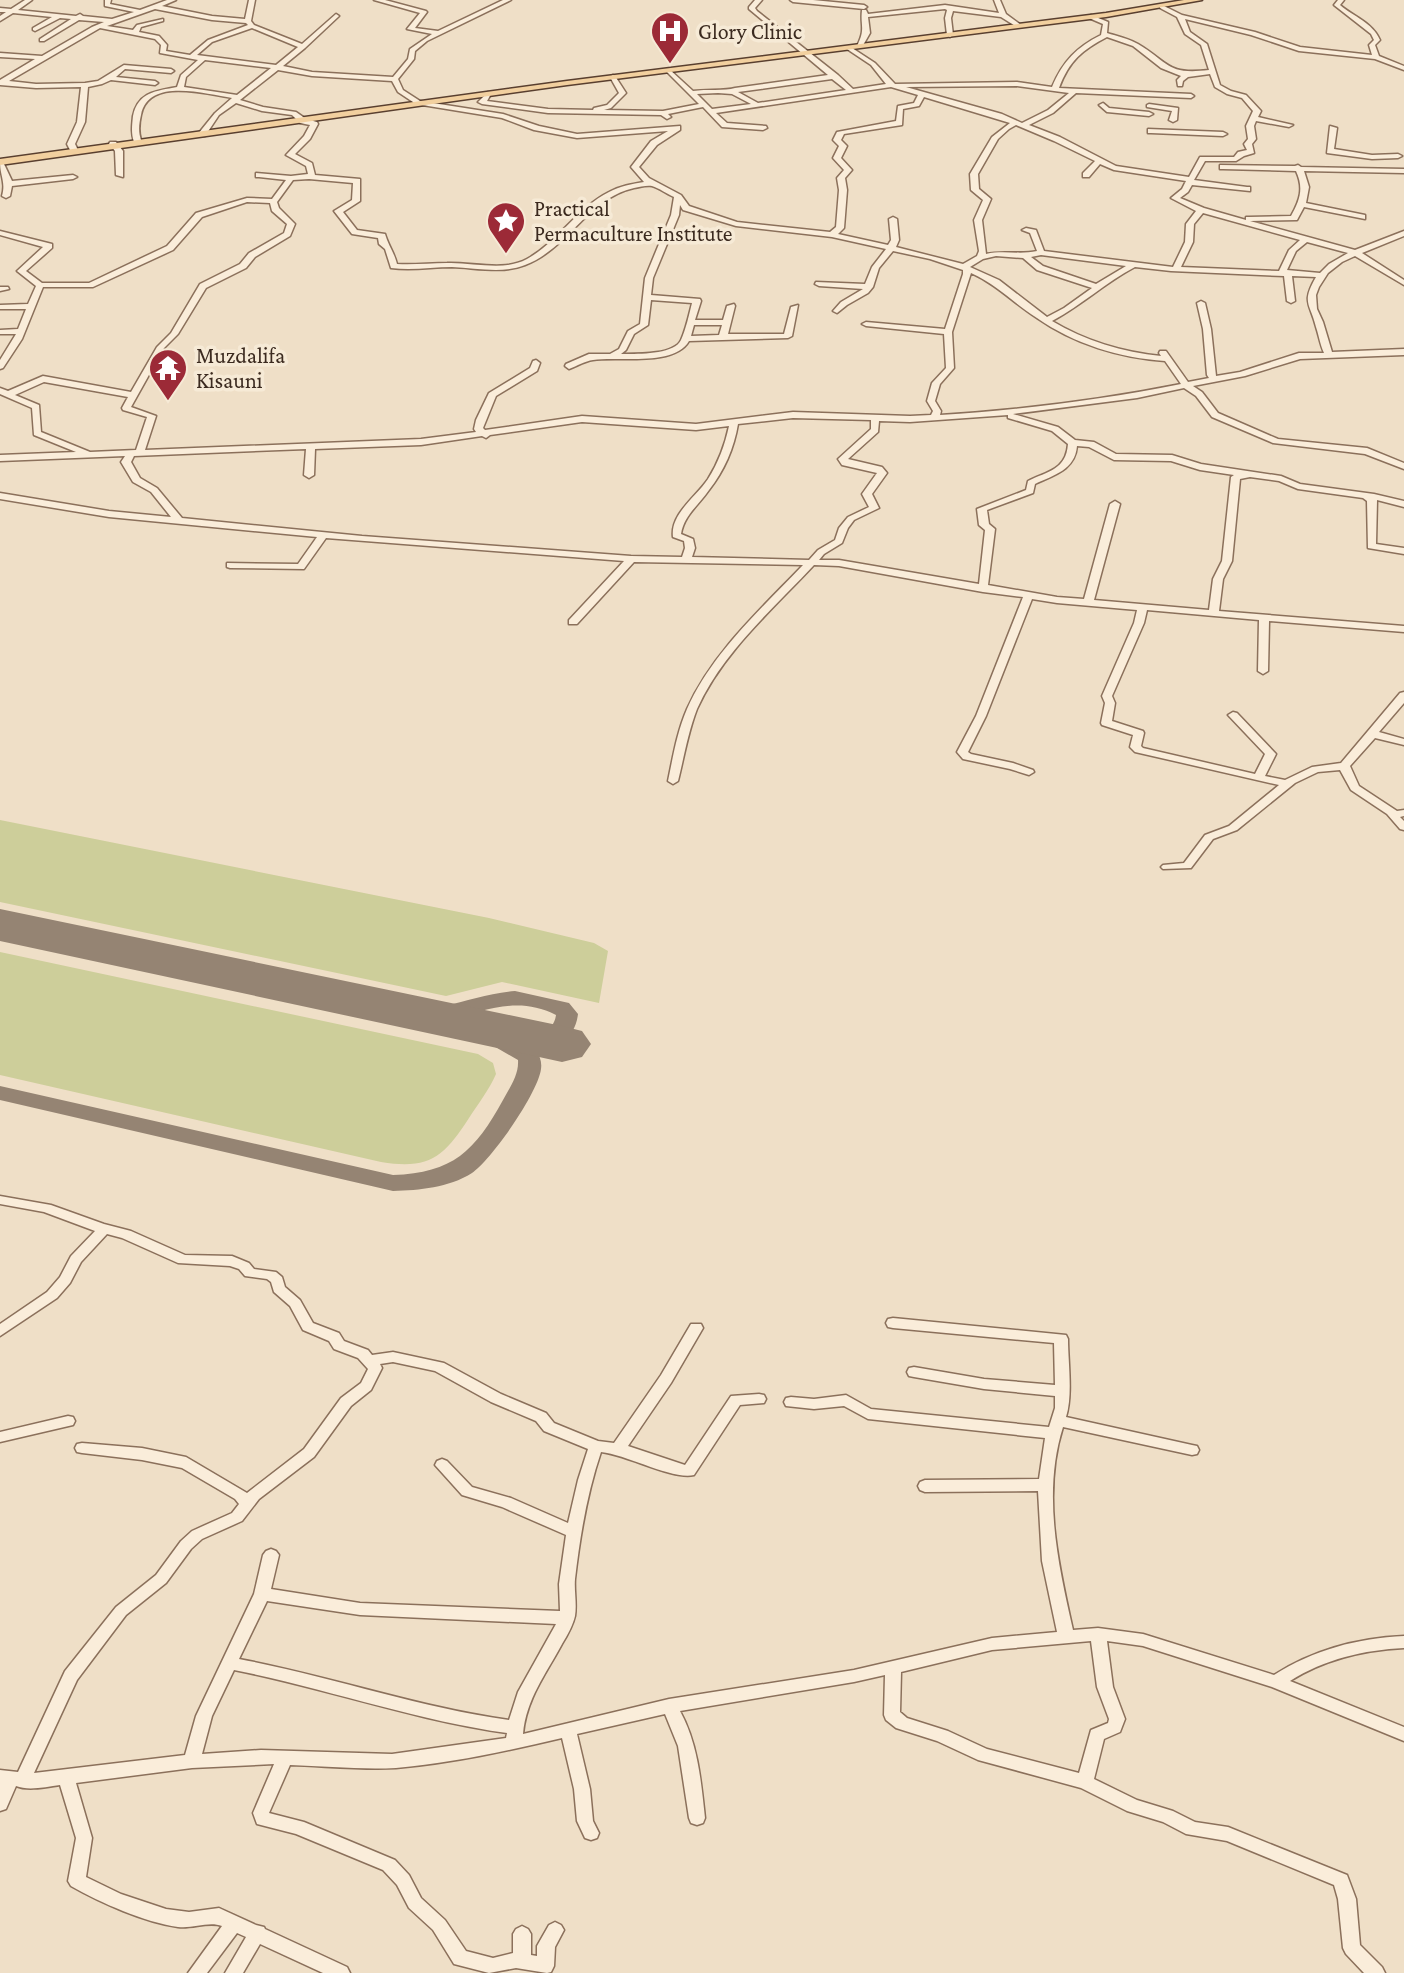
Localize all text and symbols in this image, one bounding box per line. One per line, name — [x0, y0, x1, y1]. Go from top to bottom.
hospital icon: Glory Clinic — [649, 10, 691, 65]
place label: Glory Clinic — [698, 19, 802, 44]
place label: Practical Permaculture Institute — [534, 196, 733, 246]
place icon: Practical Permaculture Institute — [485, 200, 527, 255]
place label: Muzdalifa Kisauni — [196, 343, 285, 393]
temple icon: Muzdalifa Kisauni — [147, 347, 189, 402]

